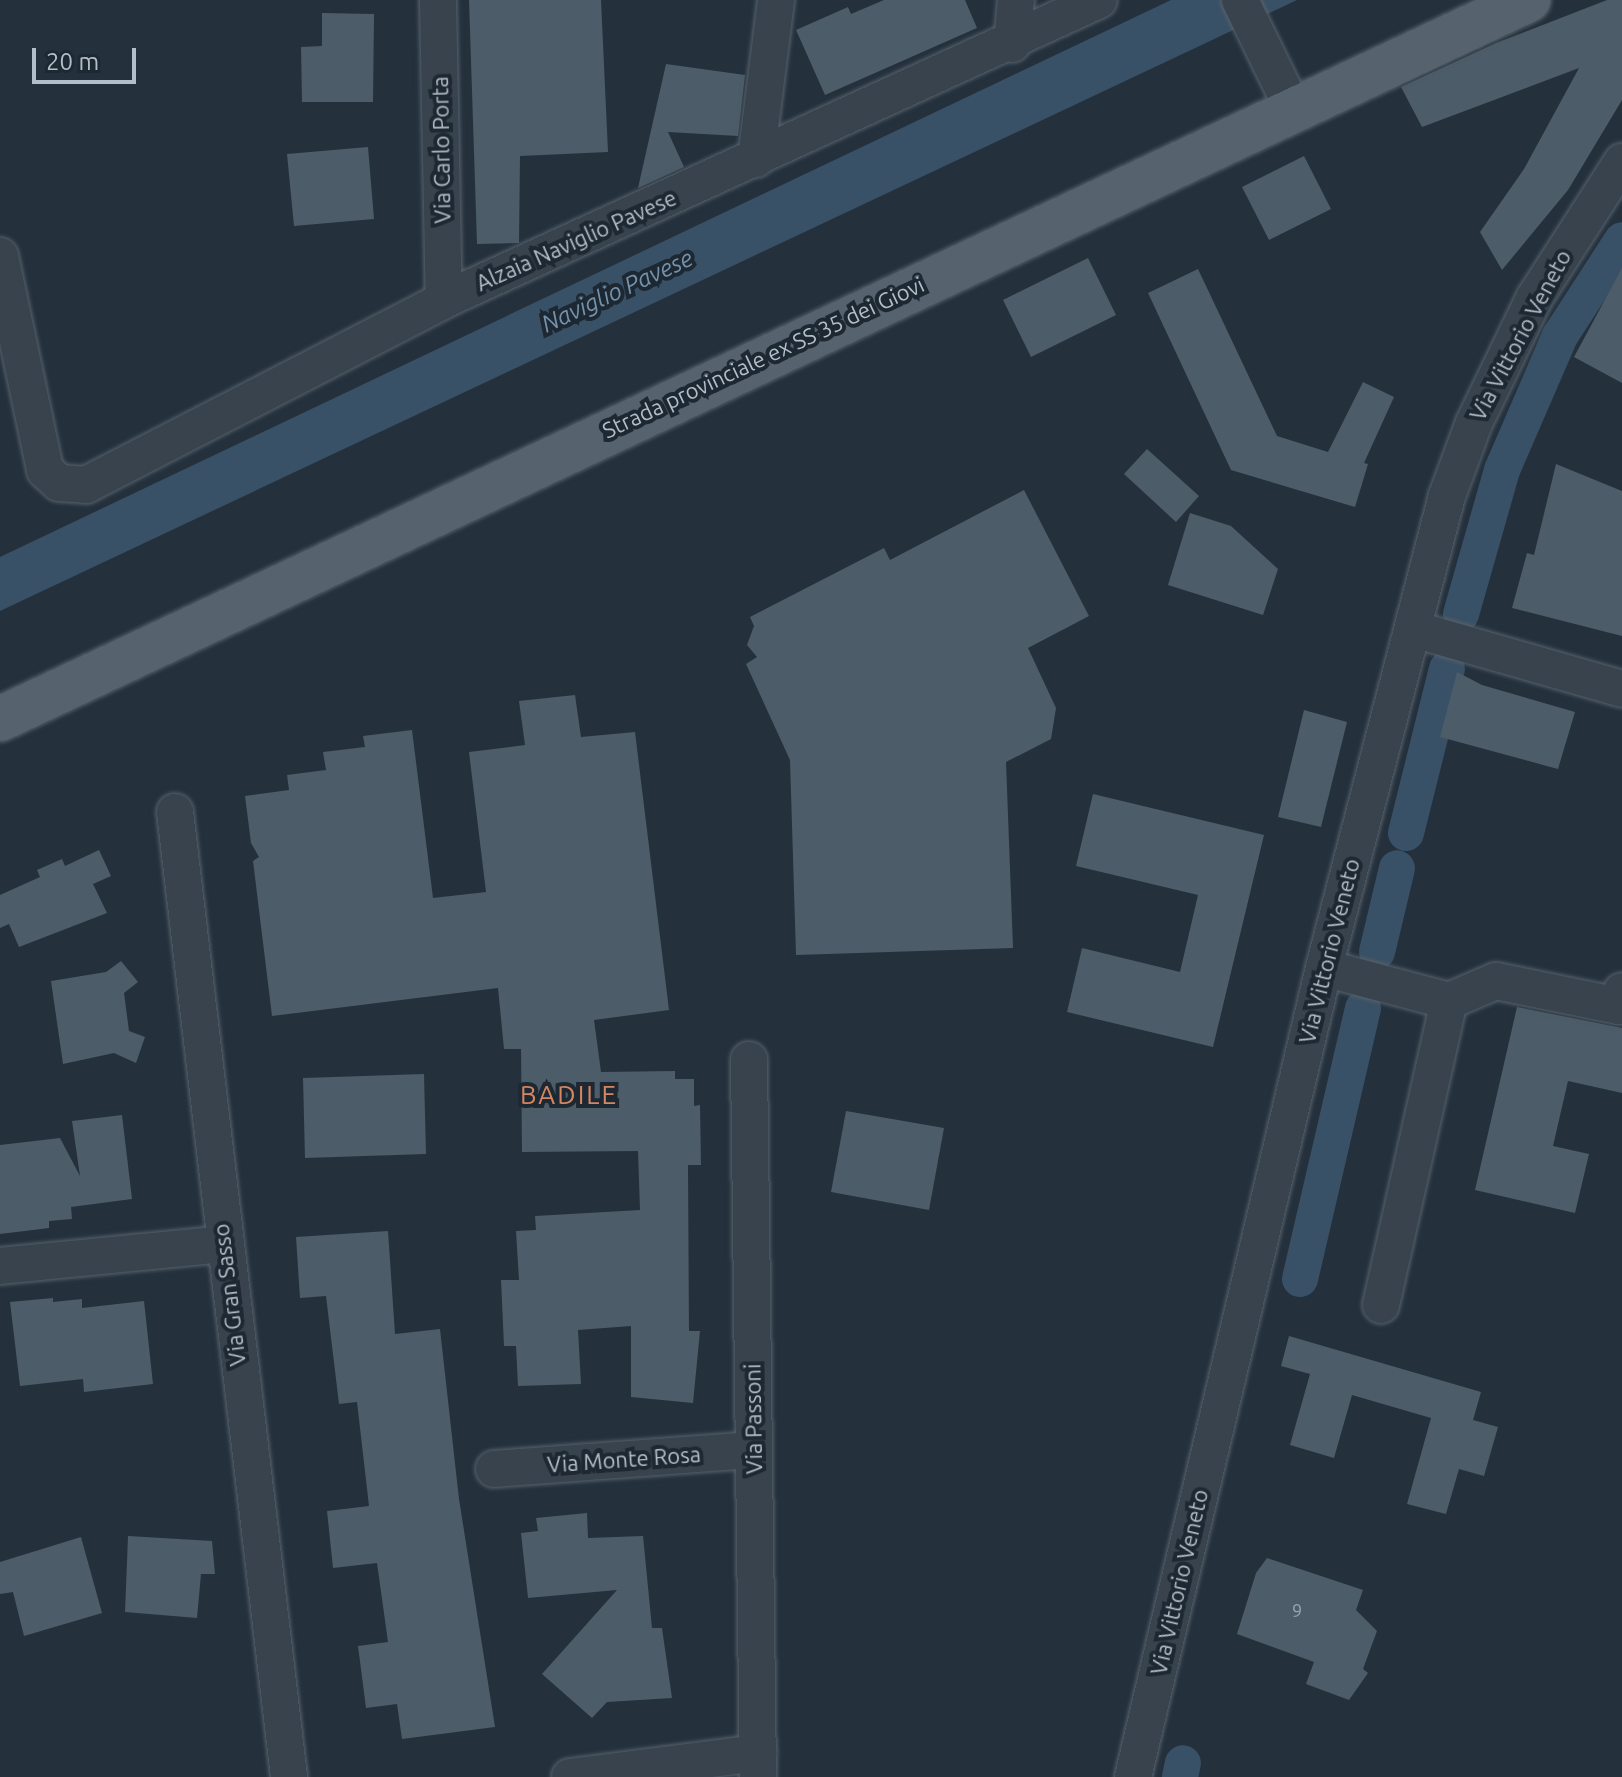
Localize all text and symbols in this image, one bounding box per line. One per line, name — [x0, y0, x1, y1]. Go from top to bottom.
scale bar — [36, 32, 140, 82]
text: 20 m — [46, 48, 99, 75]
street label: Via Carlo Porta — [427, 76, 455, 224]
street label: Alzaia Naviglio Pavese — [472, 184, 680, 296]
water label: Naviglio Pavese — [537, 243, 697, 339]
street label: Via Vittorio Veneto — [1464, 245, 1576, 425]
street label: Strada provinciale ex SS 35 dei Giovi — [598, 271, 928, 443]
street label: Via Vittorio Veneto — [1293, 856, 1365, 1046]
district label: BADILE — [520, 1079, 618, 1111]
street label: Via Gran Sasso — [207, 1222, 251, 1368]
street label: Via Passoni — [739, 1364, 767, 1474]
street label: Via Monte Rosa — [546, 1440, 702, 1478]
street label: Via Vittorio Veneto — [1145, 1487, 1213, 1677]
house number: 9 — [1292, 1599, 1302, 1621]

